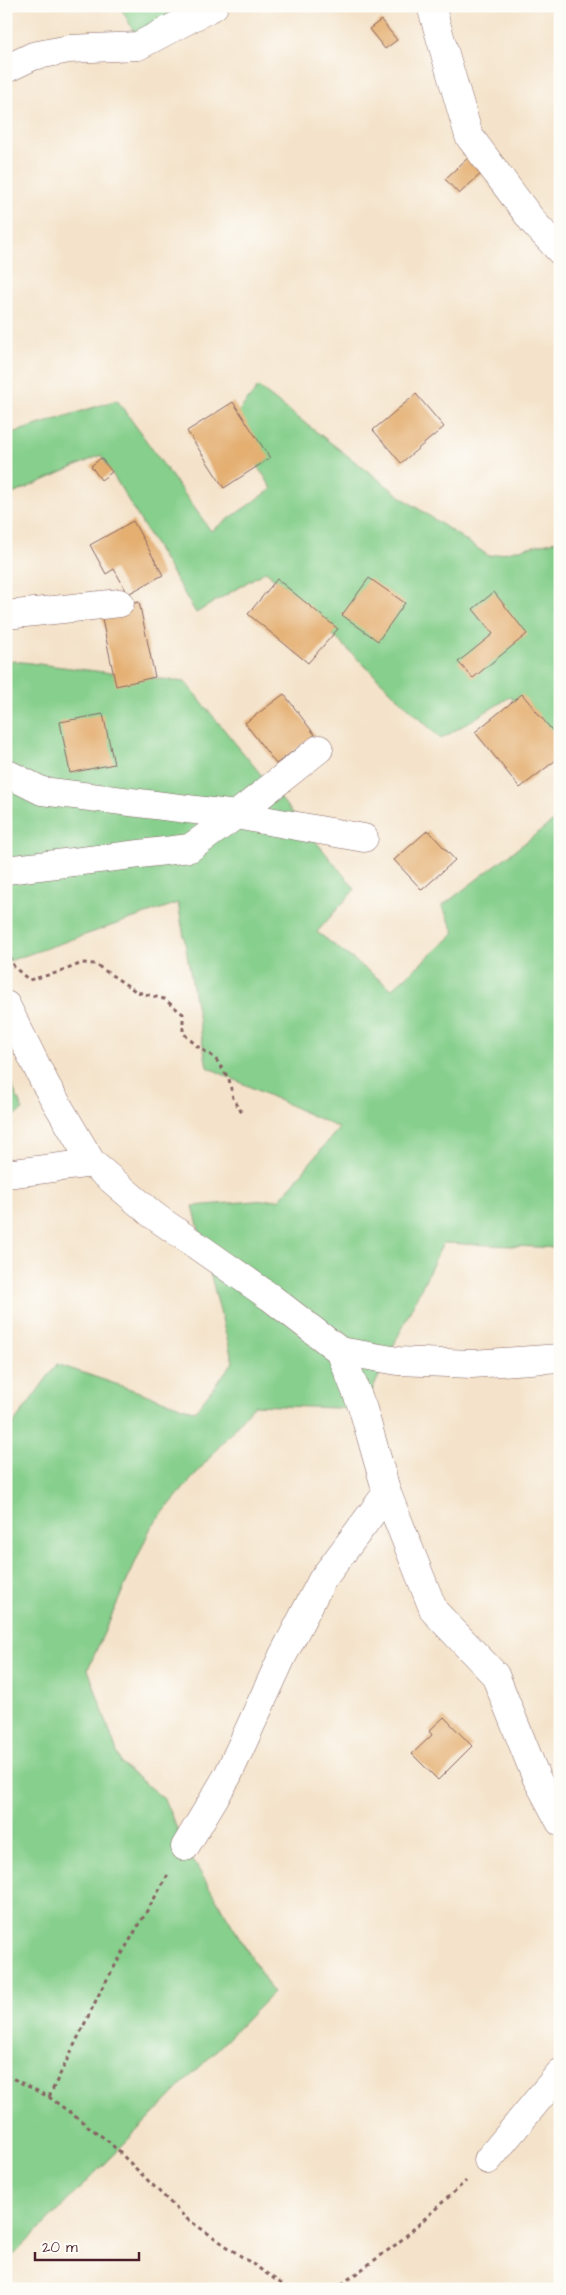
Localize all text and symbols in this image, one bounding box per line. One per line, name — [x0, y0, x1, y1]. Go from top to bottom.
scale bar — [35, 2230, 139, 2262]
text: 20 m — [42, 2237, 78, 2258]

